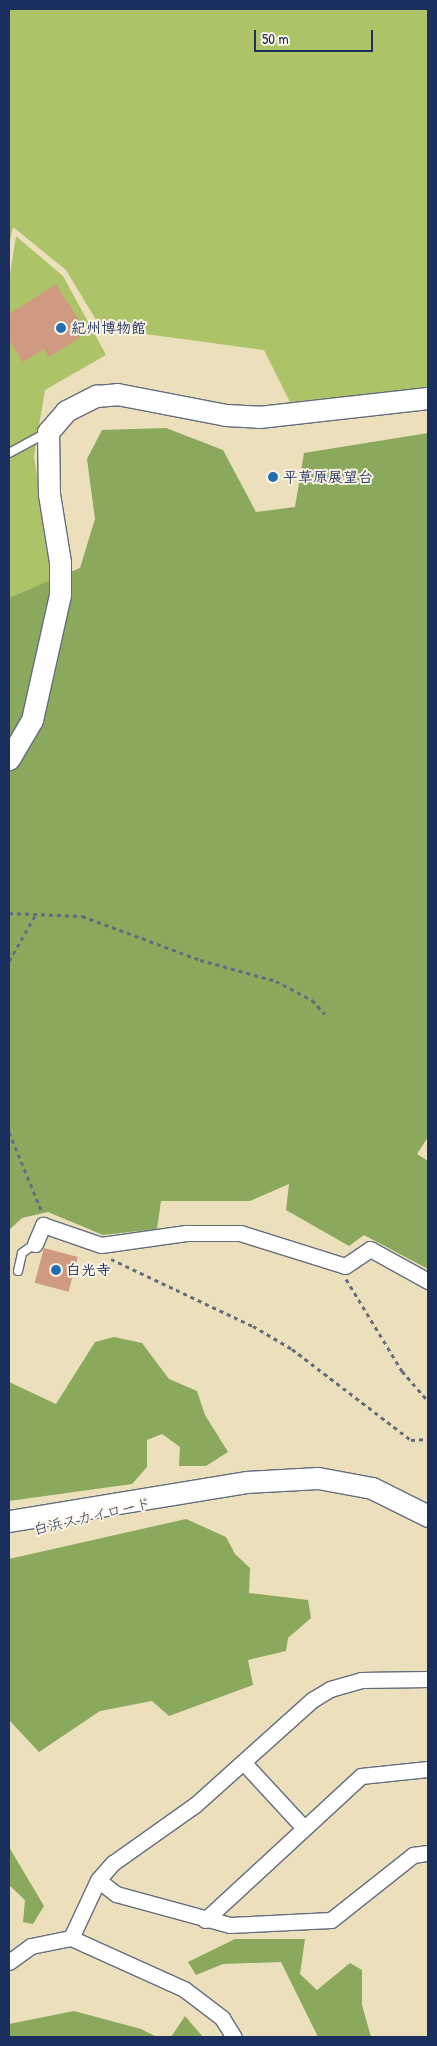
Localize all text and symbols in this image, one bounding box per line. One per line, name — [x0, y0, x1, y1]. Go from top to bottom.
scale bar — [257, 20, 376, 52]
text: 50 m — [262, 28, 289, 49]
place label: 紀州博物館 — [71, 319, 146, 337]
marker: 紀州博物館 — [55, 322, 67, 334]
place label: 平草原展望台 — [283, 468, 373, 486]
marker: 平草原展望台 — [267, 471, 279, 483]
place label: 白光寺 — [66, 1261, 111, 1279]
marker: 白光寺 — [50, 1264, 62, 1276]
street label: 白浜スカイロード — [32, 1494, 152, 1538]

